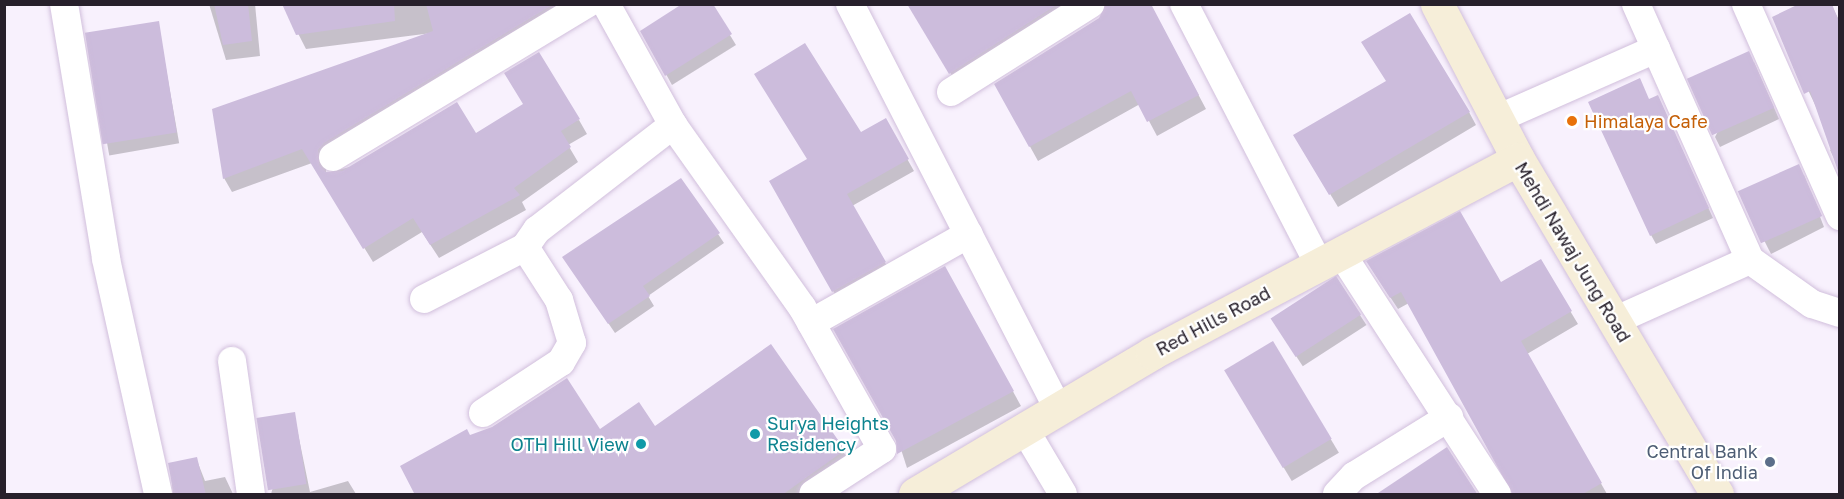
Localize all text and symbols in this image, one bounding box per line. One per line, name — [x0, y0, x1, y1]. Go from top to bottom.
place label: Himalaya Cafe — [1584, 110, 1708, 132]
marker: Himalaya Cafe — [1565, 114, 1579, 128]
street label: Mehdi Nawaj Jung Road — [1511, 158, 1635, 346]
street label: Red Hills Road — [1152, 282, 1274, 360]
place label: Surya Heights Residency — [767, 413, 889, 456]
marker: Surya Heights Residency — [748, 427, 762, 441]
place label: OTH Hill View — [510, 433, 629, 455]
marker: OTH Hill View — [634, 437, 648, 451]
place label: Central Bank Of India — [1646, 441, 1758, 484]
marker: Central Bank Of India — [1763, 455, 1777, 469]

